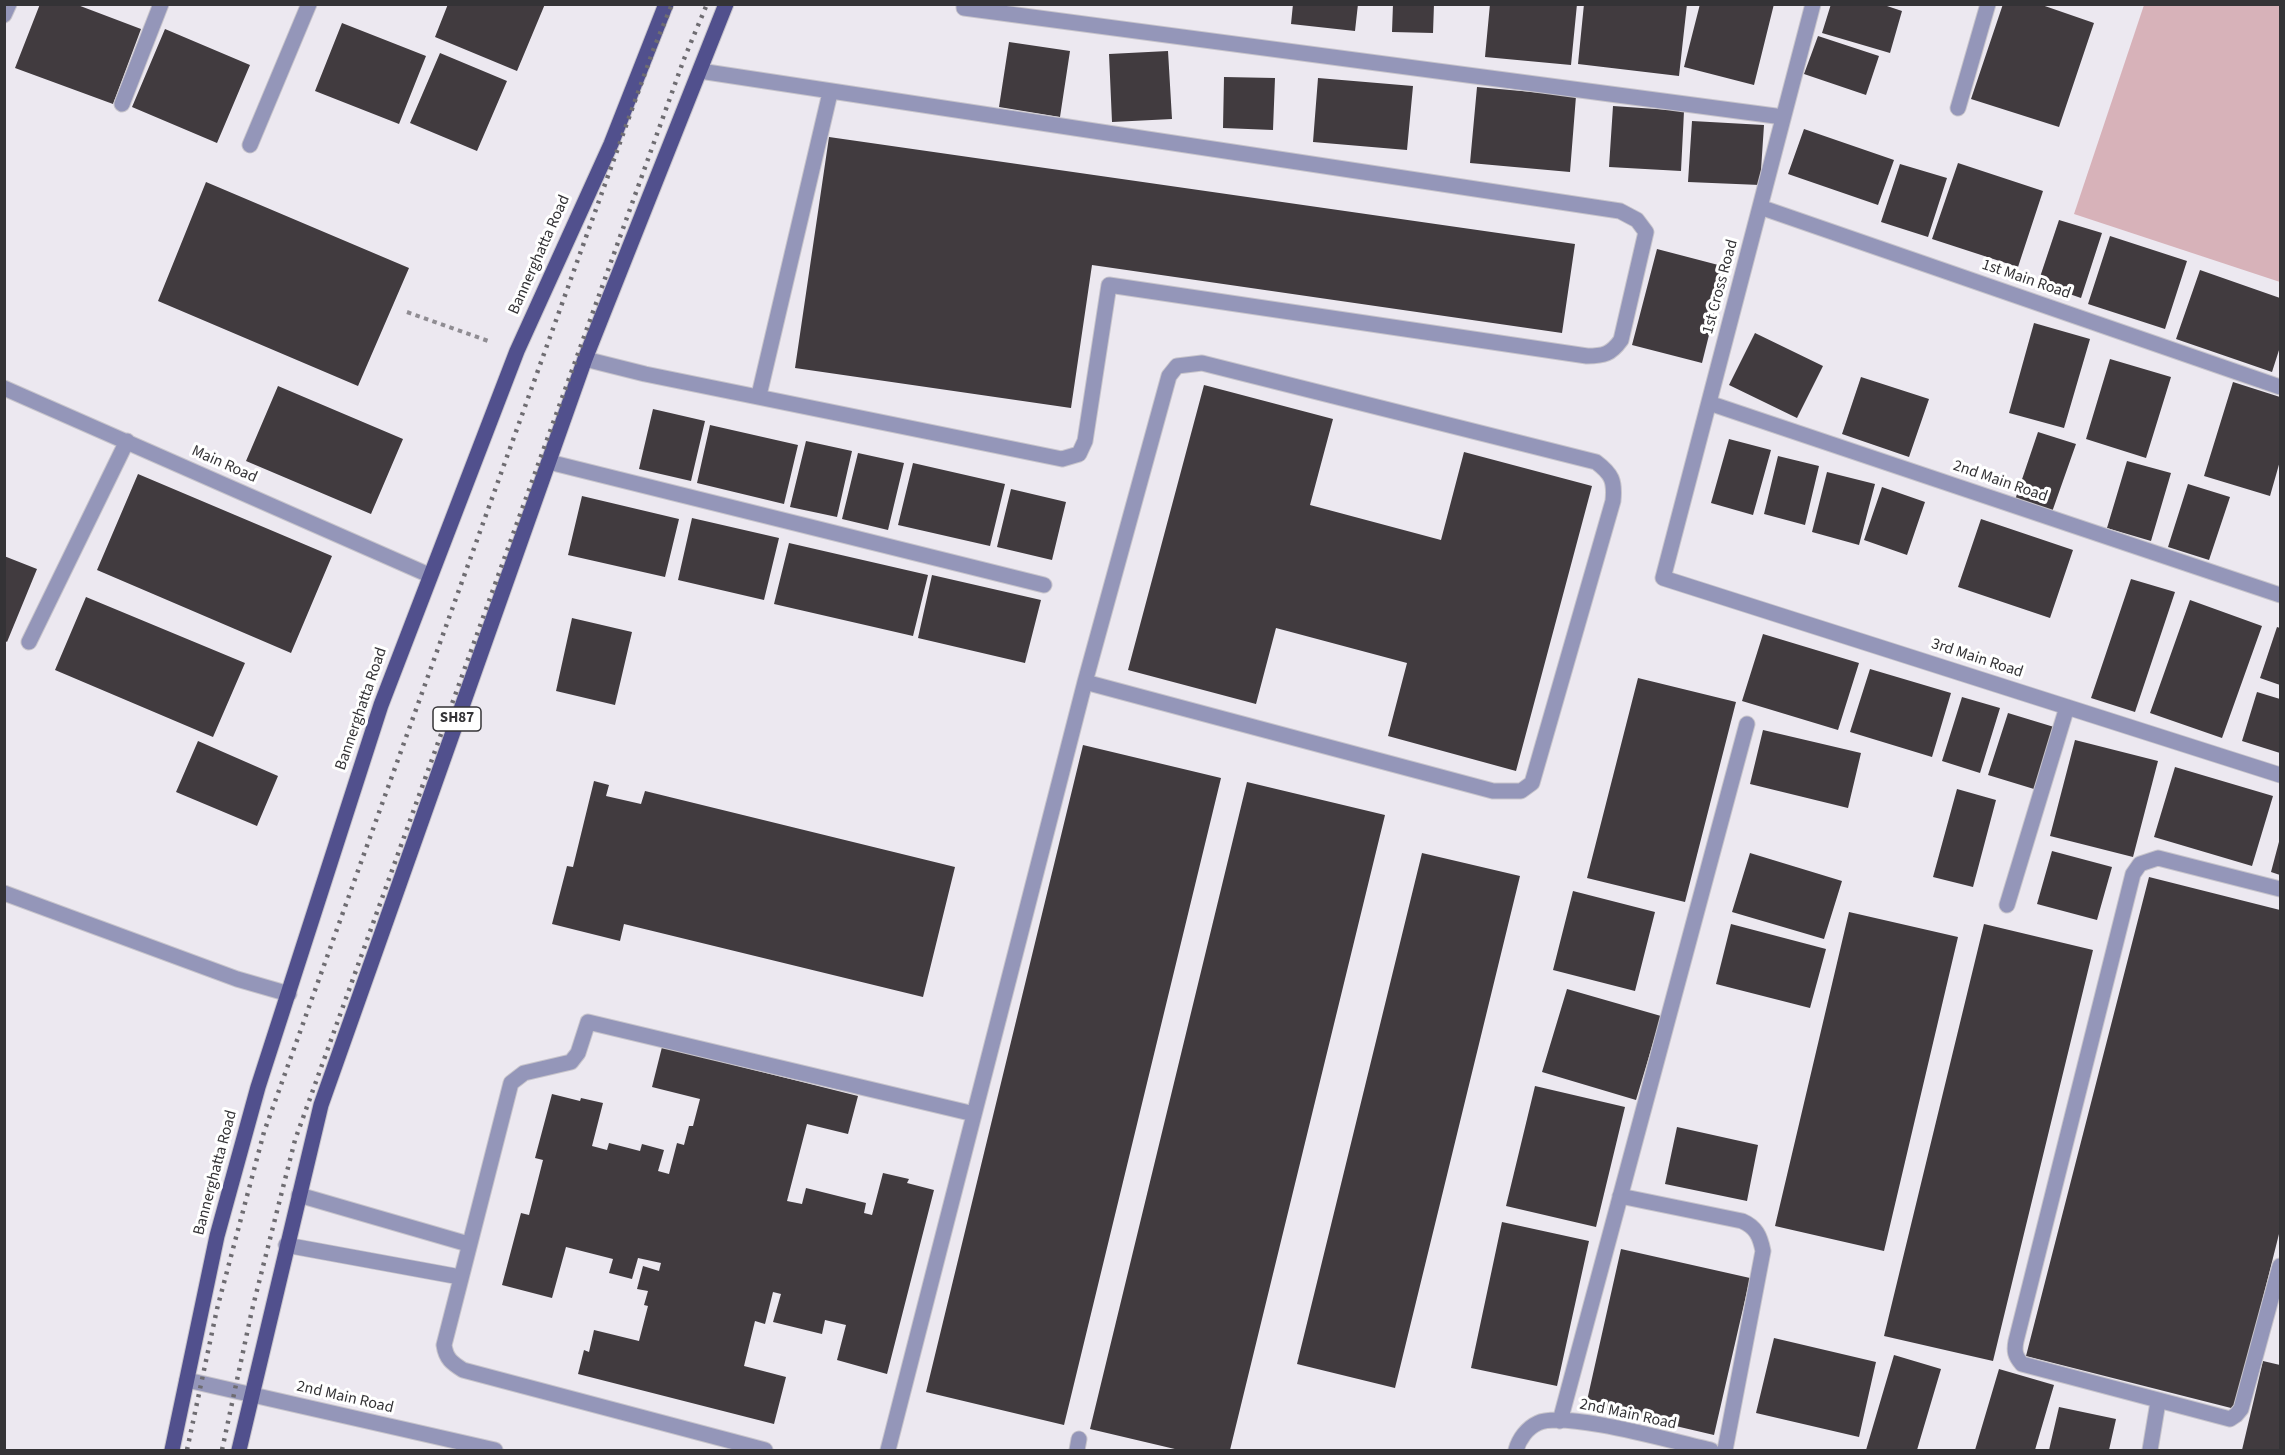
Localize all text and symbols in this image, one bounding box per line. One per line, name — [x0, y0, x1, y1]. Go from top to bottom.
street label: Bannerghatta Road — [505, 192, 575, 318]
street label: 1st Cross Road — [1699, 238, 1743, 336]
street label: 1st Main Road — [1979, 256, 2073, 304]
street label: Main Road — [188, 442, 260, 488]
street label: 2nd Main Road — [1950, 457, 2050, 507]
street label: 3rd Main Road — [1929, 635, 2025, 683]
street label: Bannerghatta Road — [332, 645, 392, 773]
road number: SH87 — [433, 707, 481, 731]
street label: Bannerghatta Road — [190, 1108, 242, 1238]
street label: 2nd Main Road — [295, 1378, 395, 1418]
street label: 2nd Main Road — [1578, 1395, 1678, 1435]

